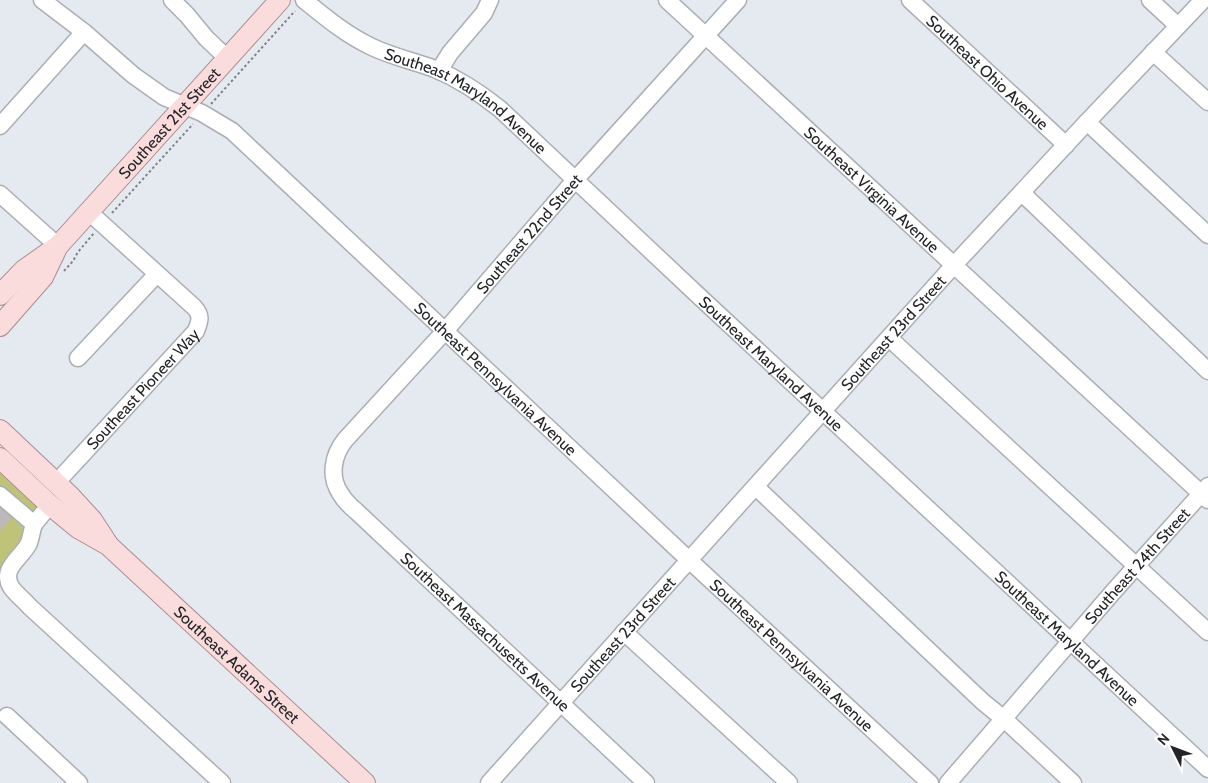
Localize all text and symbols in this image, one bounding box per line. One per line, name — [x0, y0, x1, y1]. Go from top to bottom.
street label: Southeast Ohio Avenue — [923, 11, 1053, 133]
street label: Southeast Maryland Avenue — [382, 44, 551, 157]
street label: Southeast 21st Street — [114, 63, 224, 182]
street label: Southeast Virginia Avenue — [800, 122, 943, 256]
street label: Southeast 22nd Street — [472, 169, 586, 297]
street label: Southeast 23rd Street — [837, 271, 950, 394]
street label: Southeast Maryland Avenue — [695, 292, 847, 435]
street label: Southeast Pennsylvania Avenue — [411, 298, 581, 459]
street label: Southeast Pioneer Way — [82, 325, 203, 453]
street label: Southeast 24th Street — [1080, 503, 1194, 628]
street label: Southeast Massachusetts Avenue — [396, 549, 574, 715]
street label: Southeast Maryland Avenue — [991, 567, 1143, 710]
street label: Southeast 23rd Street — [566, 572, 679, 696]
street label: Southeast Pennsylvania Avenue — [706, 575, 877, 735]
street label: Southeast Adams Street — [170, 602, 304, 727]
north arrow — [1148, 723, 1198, 773]
text: N — [1153, 730, 1173, 749]

